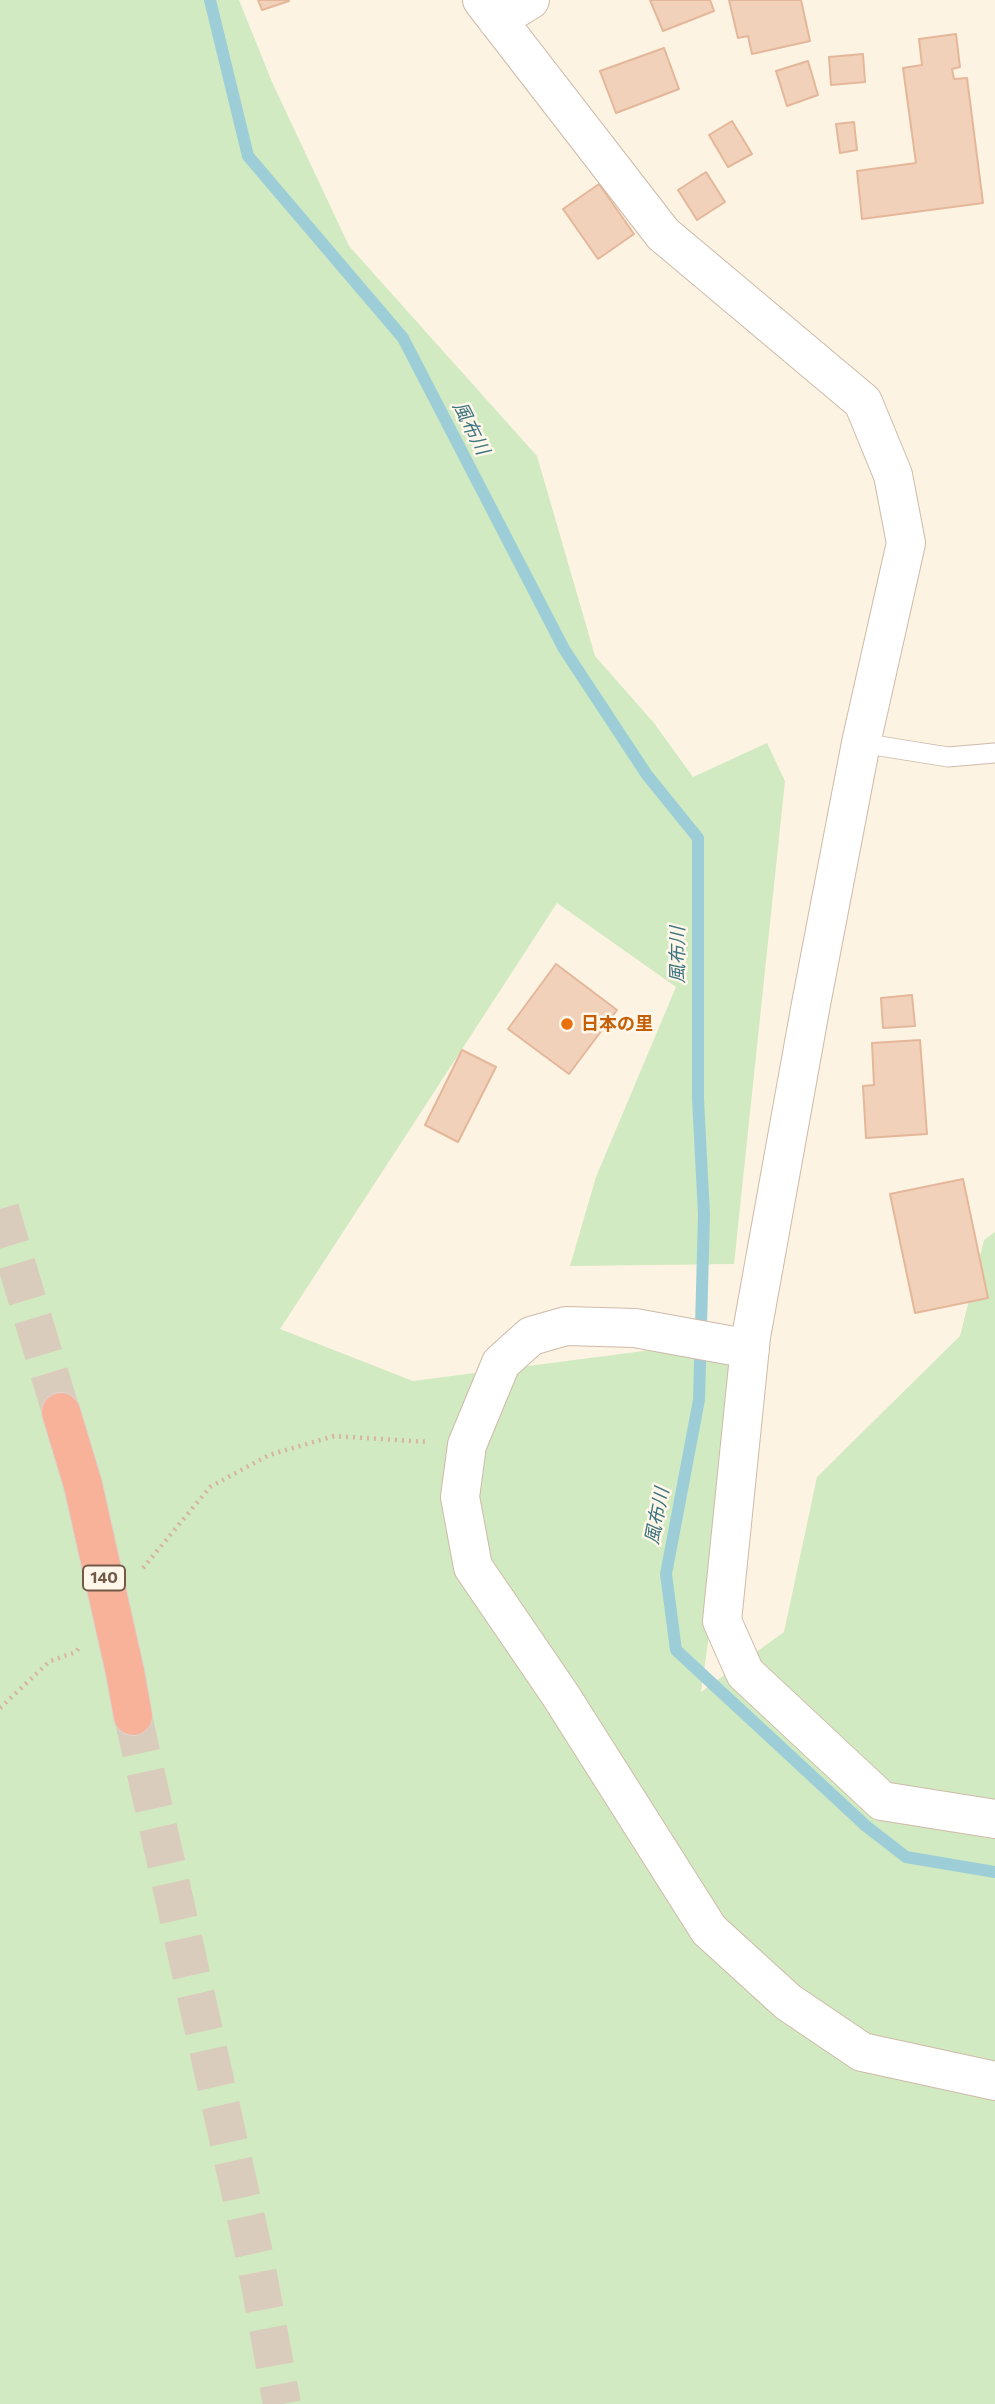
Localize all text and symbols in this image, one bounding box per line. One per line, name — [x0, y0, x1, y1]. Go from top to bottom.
water label: 風布川 — [448, 397, 494, 459]
water label: 風布川 — [667, 927, 689, 983]
place label: 日本の里 — [581, 1013, 653, 1035]
marker: 日本の里 — [559, 1016, 575, 1032]
water label: 風布川 — [640, 1486, 674, 1546]
road number: 140 — [83, 1566, 125, 1590]

